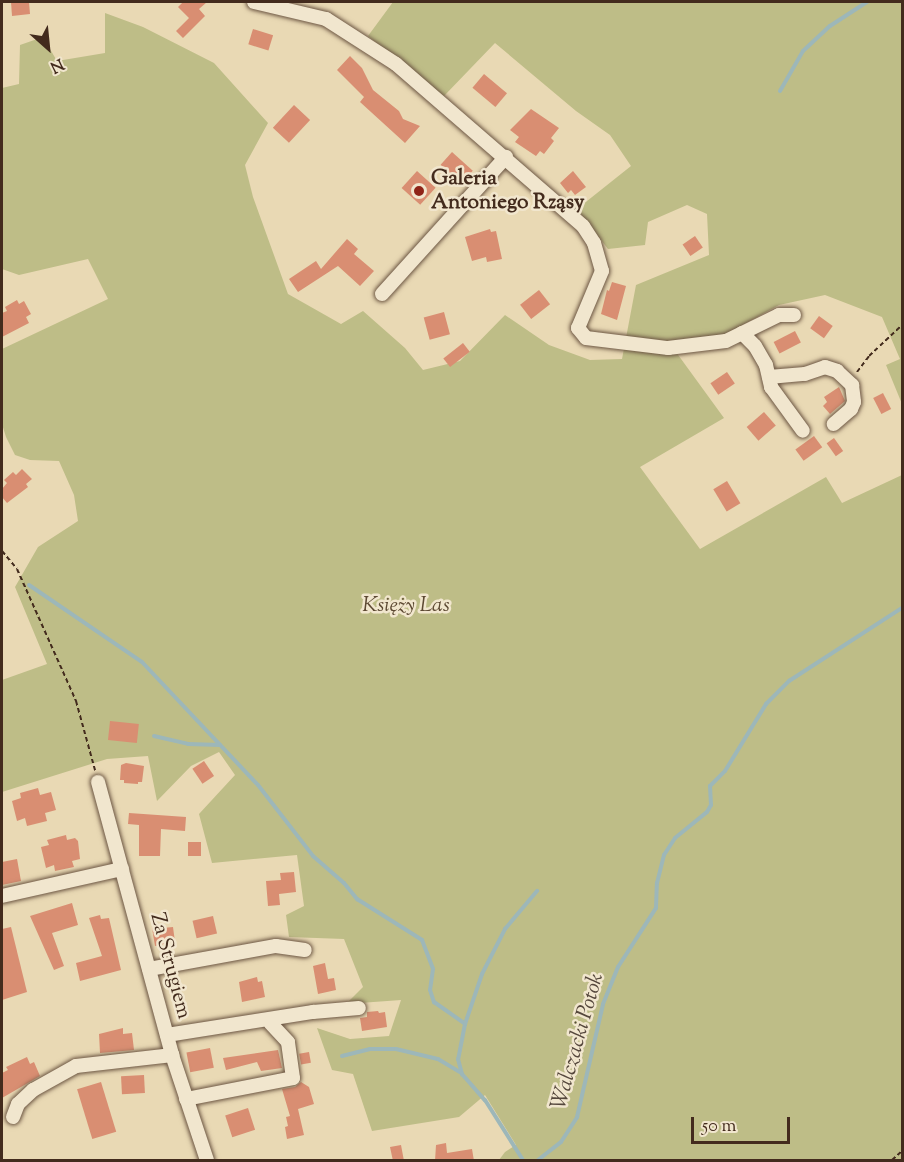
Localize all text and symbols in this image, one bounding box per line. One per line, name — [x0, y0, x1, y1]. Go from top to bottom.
north arrow — [18, 18, 78, 78]
text: N — [45, 51, 67, 78]
place label: Galeria Antoniego Rząsy — [431, 166, 584, 216]
marker: Galeria Antoniego Rząsy — [412, 184, 426, 198]
park label: Księży Las — [362, 593, 450, 619]
street label: Za Strugiem — [144, 910, 196, 1022]
water label: Walczacki Potok — [547, 971, 611, 1113]
scale bar — [694, 1105, 793, 1143]
text: 50 m — [702, 1114, 736, 1140]

